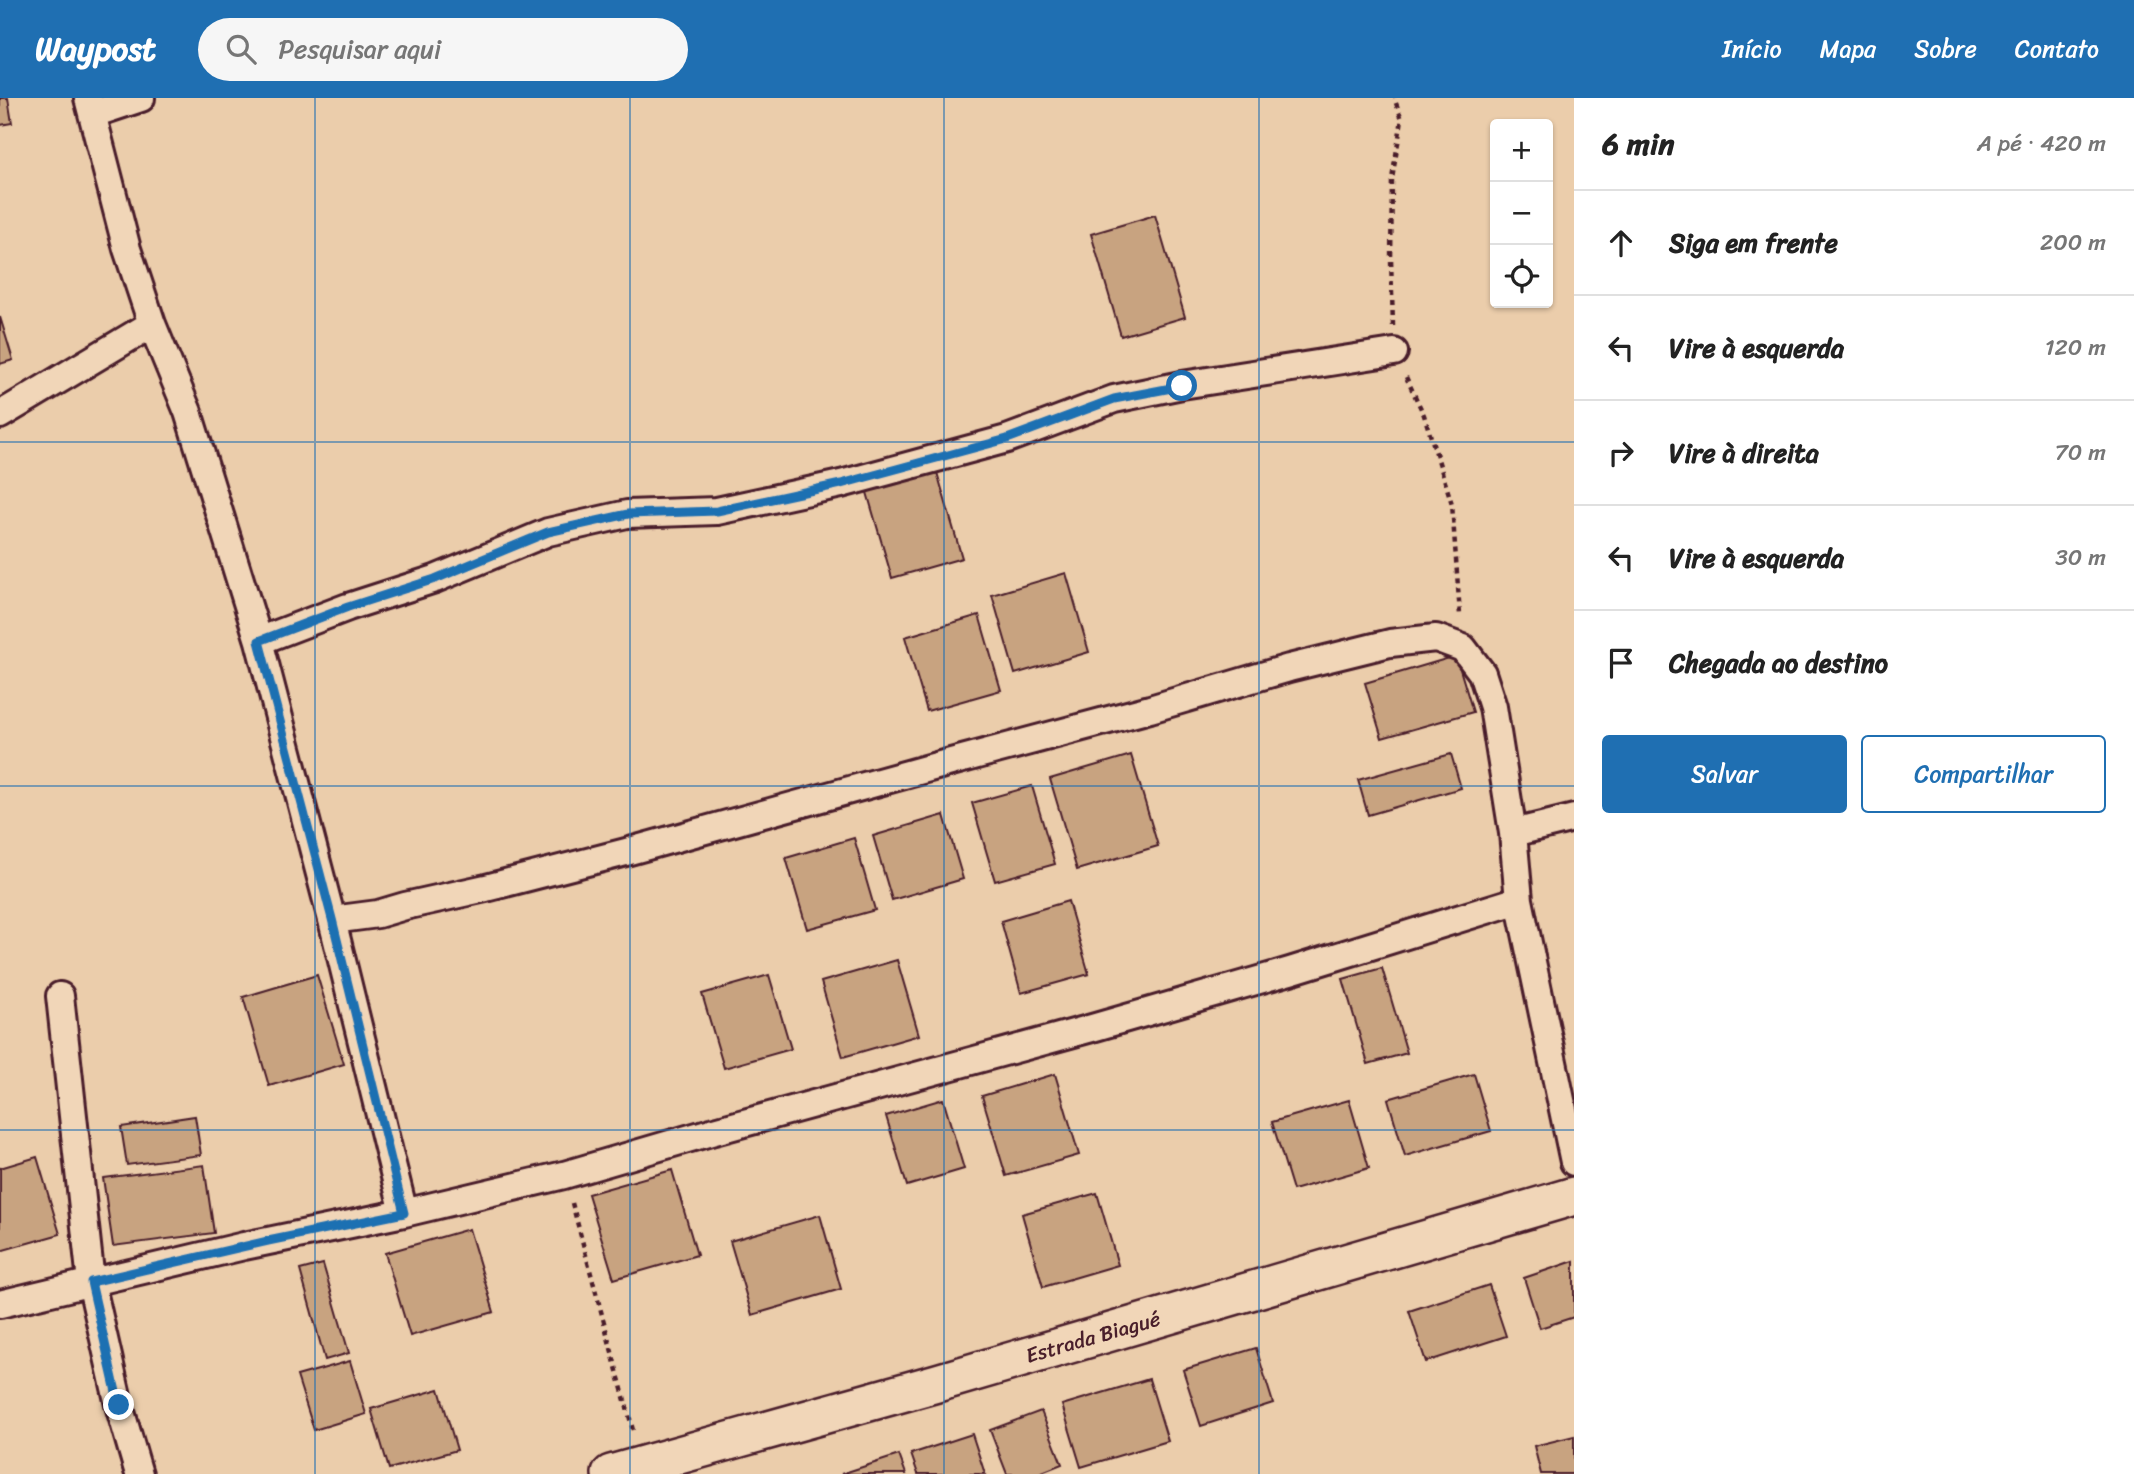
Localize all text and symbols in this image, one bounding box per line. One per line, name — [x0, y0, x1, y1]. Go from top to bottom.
search box — [198, 18, 688, 81]
text: Waypost — [35, 20, 156, 78]
text: Pesquisar aqui — [278, 26, 441, 72]
text: Início — [1722, 28, 1782, 70]
text: Mapa — [1820, 28, 1876, 70]
text: Sobre — [1914, 28, 1977, 70]
text: Contato — [2015, 28, 2099, 70]
icon: search — [222, 30, 260, 68]
text: 6 min — [1602, 117, 1674, 171]
map controls — [1490, 119, 1553, 308]
button: + — [1490, 119, 1553, 182]
text: A pé · 420 m — [1977, 123, 2106, 164]
button: − — [1490, 182, 1553, 245]
text: Siga em frente — [1669, 220, 1838, 266]
text: 200 m — [2040, 222, 2106, 263]
icon: ahead — [1602, 224, 1640, 262]
button: locate — [1490, 245, 1553, 308]
text: Vire à esquerda — [1669, 325, 1844, 371]
text: 120 m — [2045, 327, 2106, 368]
icon: left — [1602, 329, 1640, 367]
route start — [1166, 370, 1197, 401]
text: Vire à direita — [1669, 430, 1819, 476]
text: 70 m — [2055, 432, 2106, 473]
icon: right — [1602, 434, 1640, 472]
text: Vire à esquerda — [1669, 535, 1844, 581]
text: 30 m — [2055, 537, 2106, 578]
icon: left — [1602, 539, 1640, 577]
text: Chegada ao destino — [1669, 640, 1888, 686]
icon: arrive — [1602, 644, 1640, 682]
button: Salvar — [1602, 735, 1847, 813]
button: Compartilhar — [1861, 735, 2106, 813]
street label: Estrada Biagué — [1021, 1300, 1165, 1374]
route end — [103, 1389, 134, 1420]

